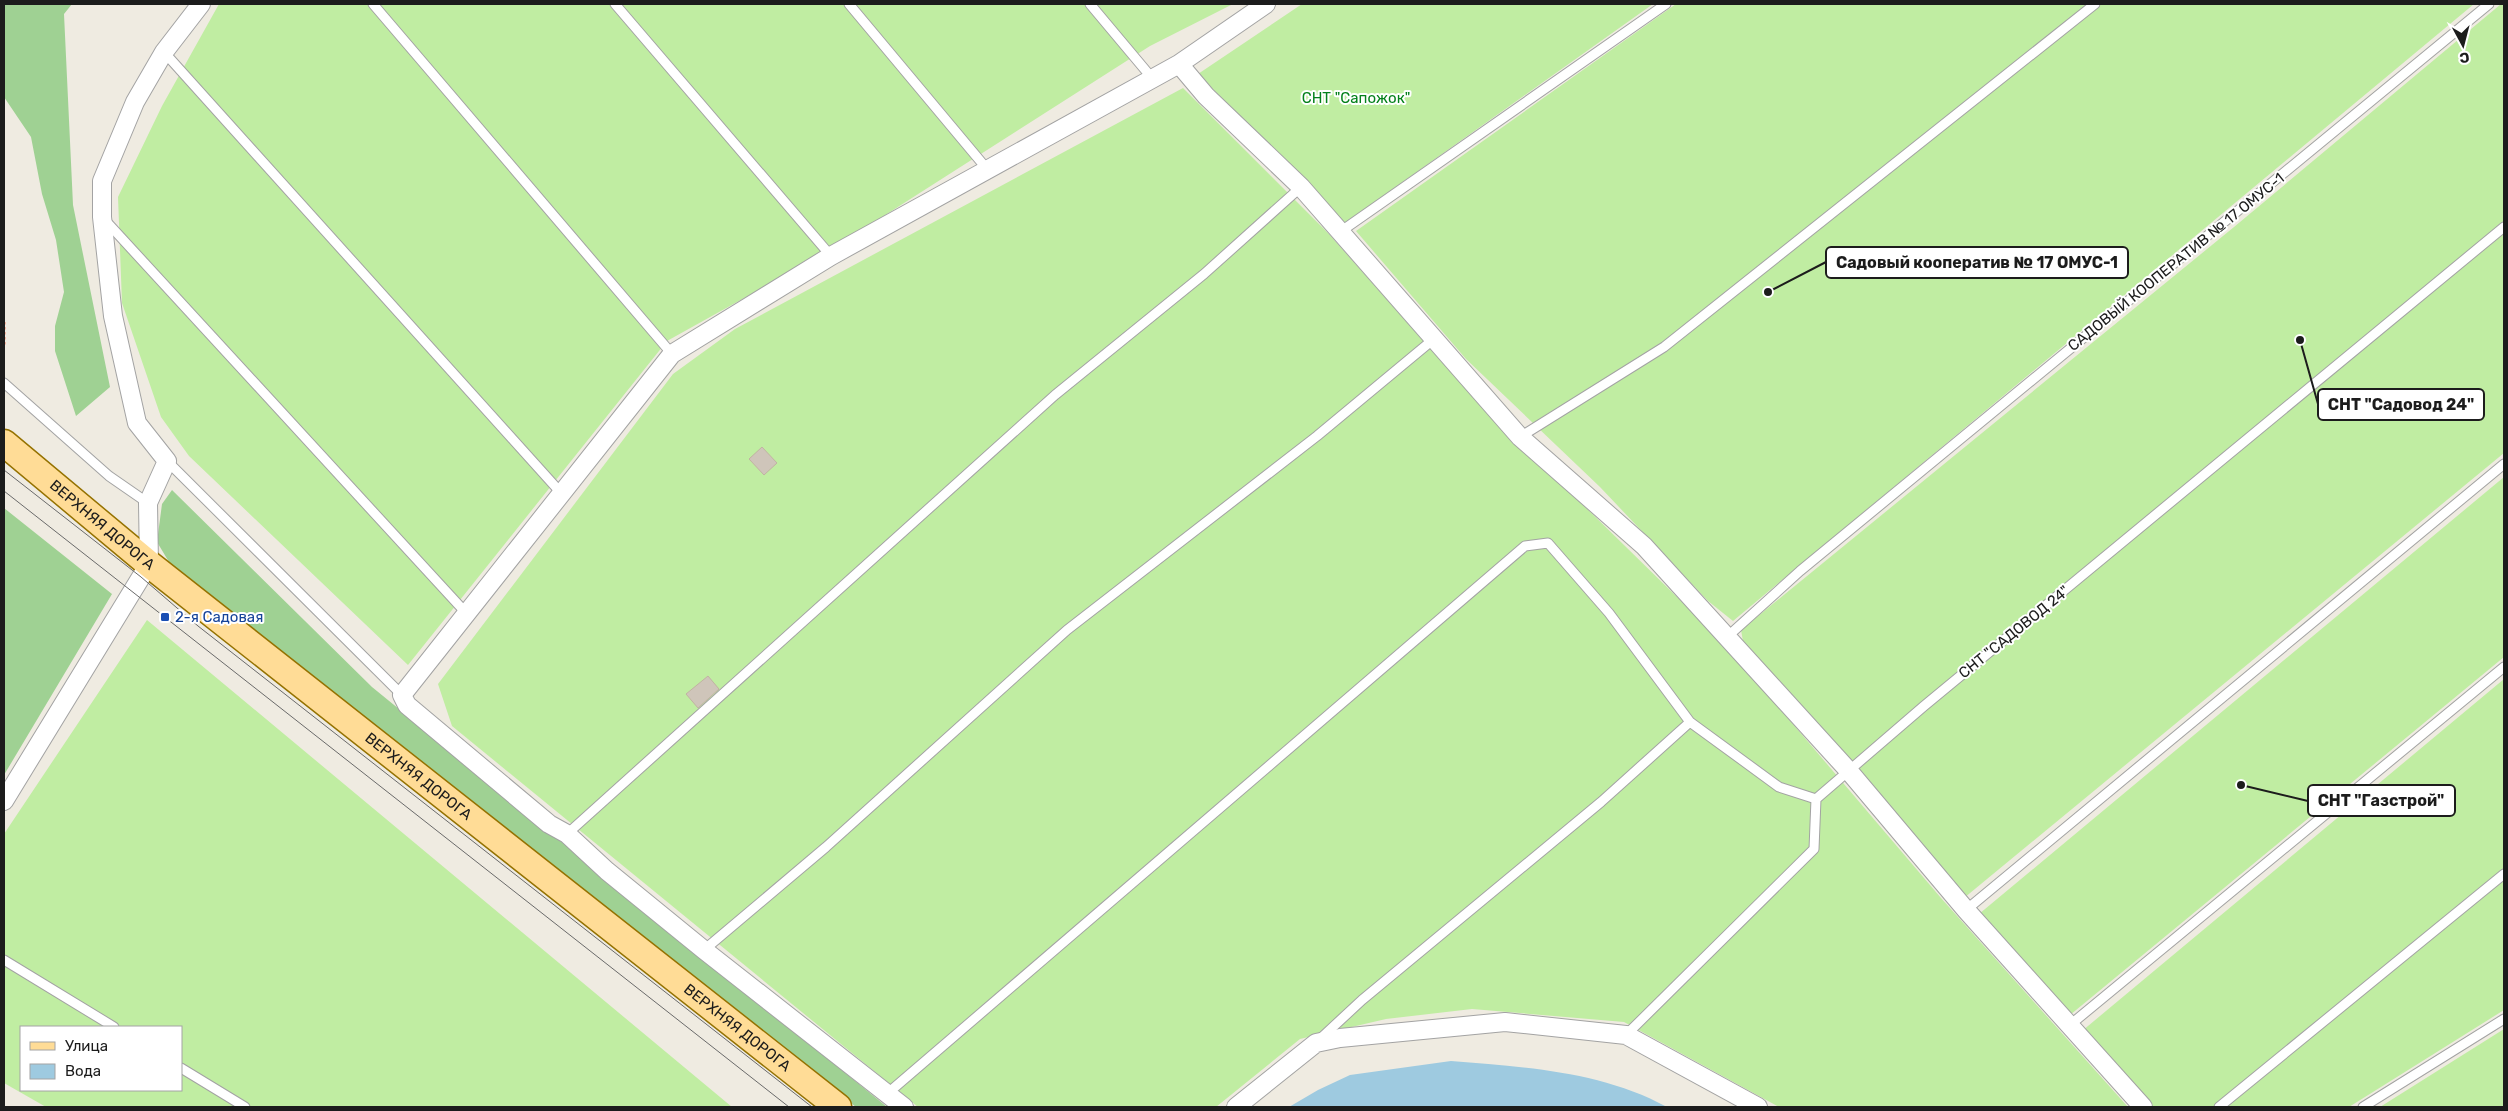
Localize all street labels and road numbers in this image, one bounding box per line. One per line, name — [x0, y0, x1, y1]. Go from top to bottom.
street label: САДОВЫЙ КООПЕРАТИВ № 17 ОМУС-1 — [2064, 169, 2288, 355]
street label: ВЕРХНЯЯ ДОРОГА — [46, 476, 158, 574]
street label: СНТ "САДОВОД 24" — [1955, 582, 2073, 682]
street label: ВЕРХНЯЯ ДОРОГА — [362, 729, 476, 824]
street label: ВЕРХНЯЯ ДОРОГА — [680, 980, 794, 1075]

